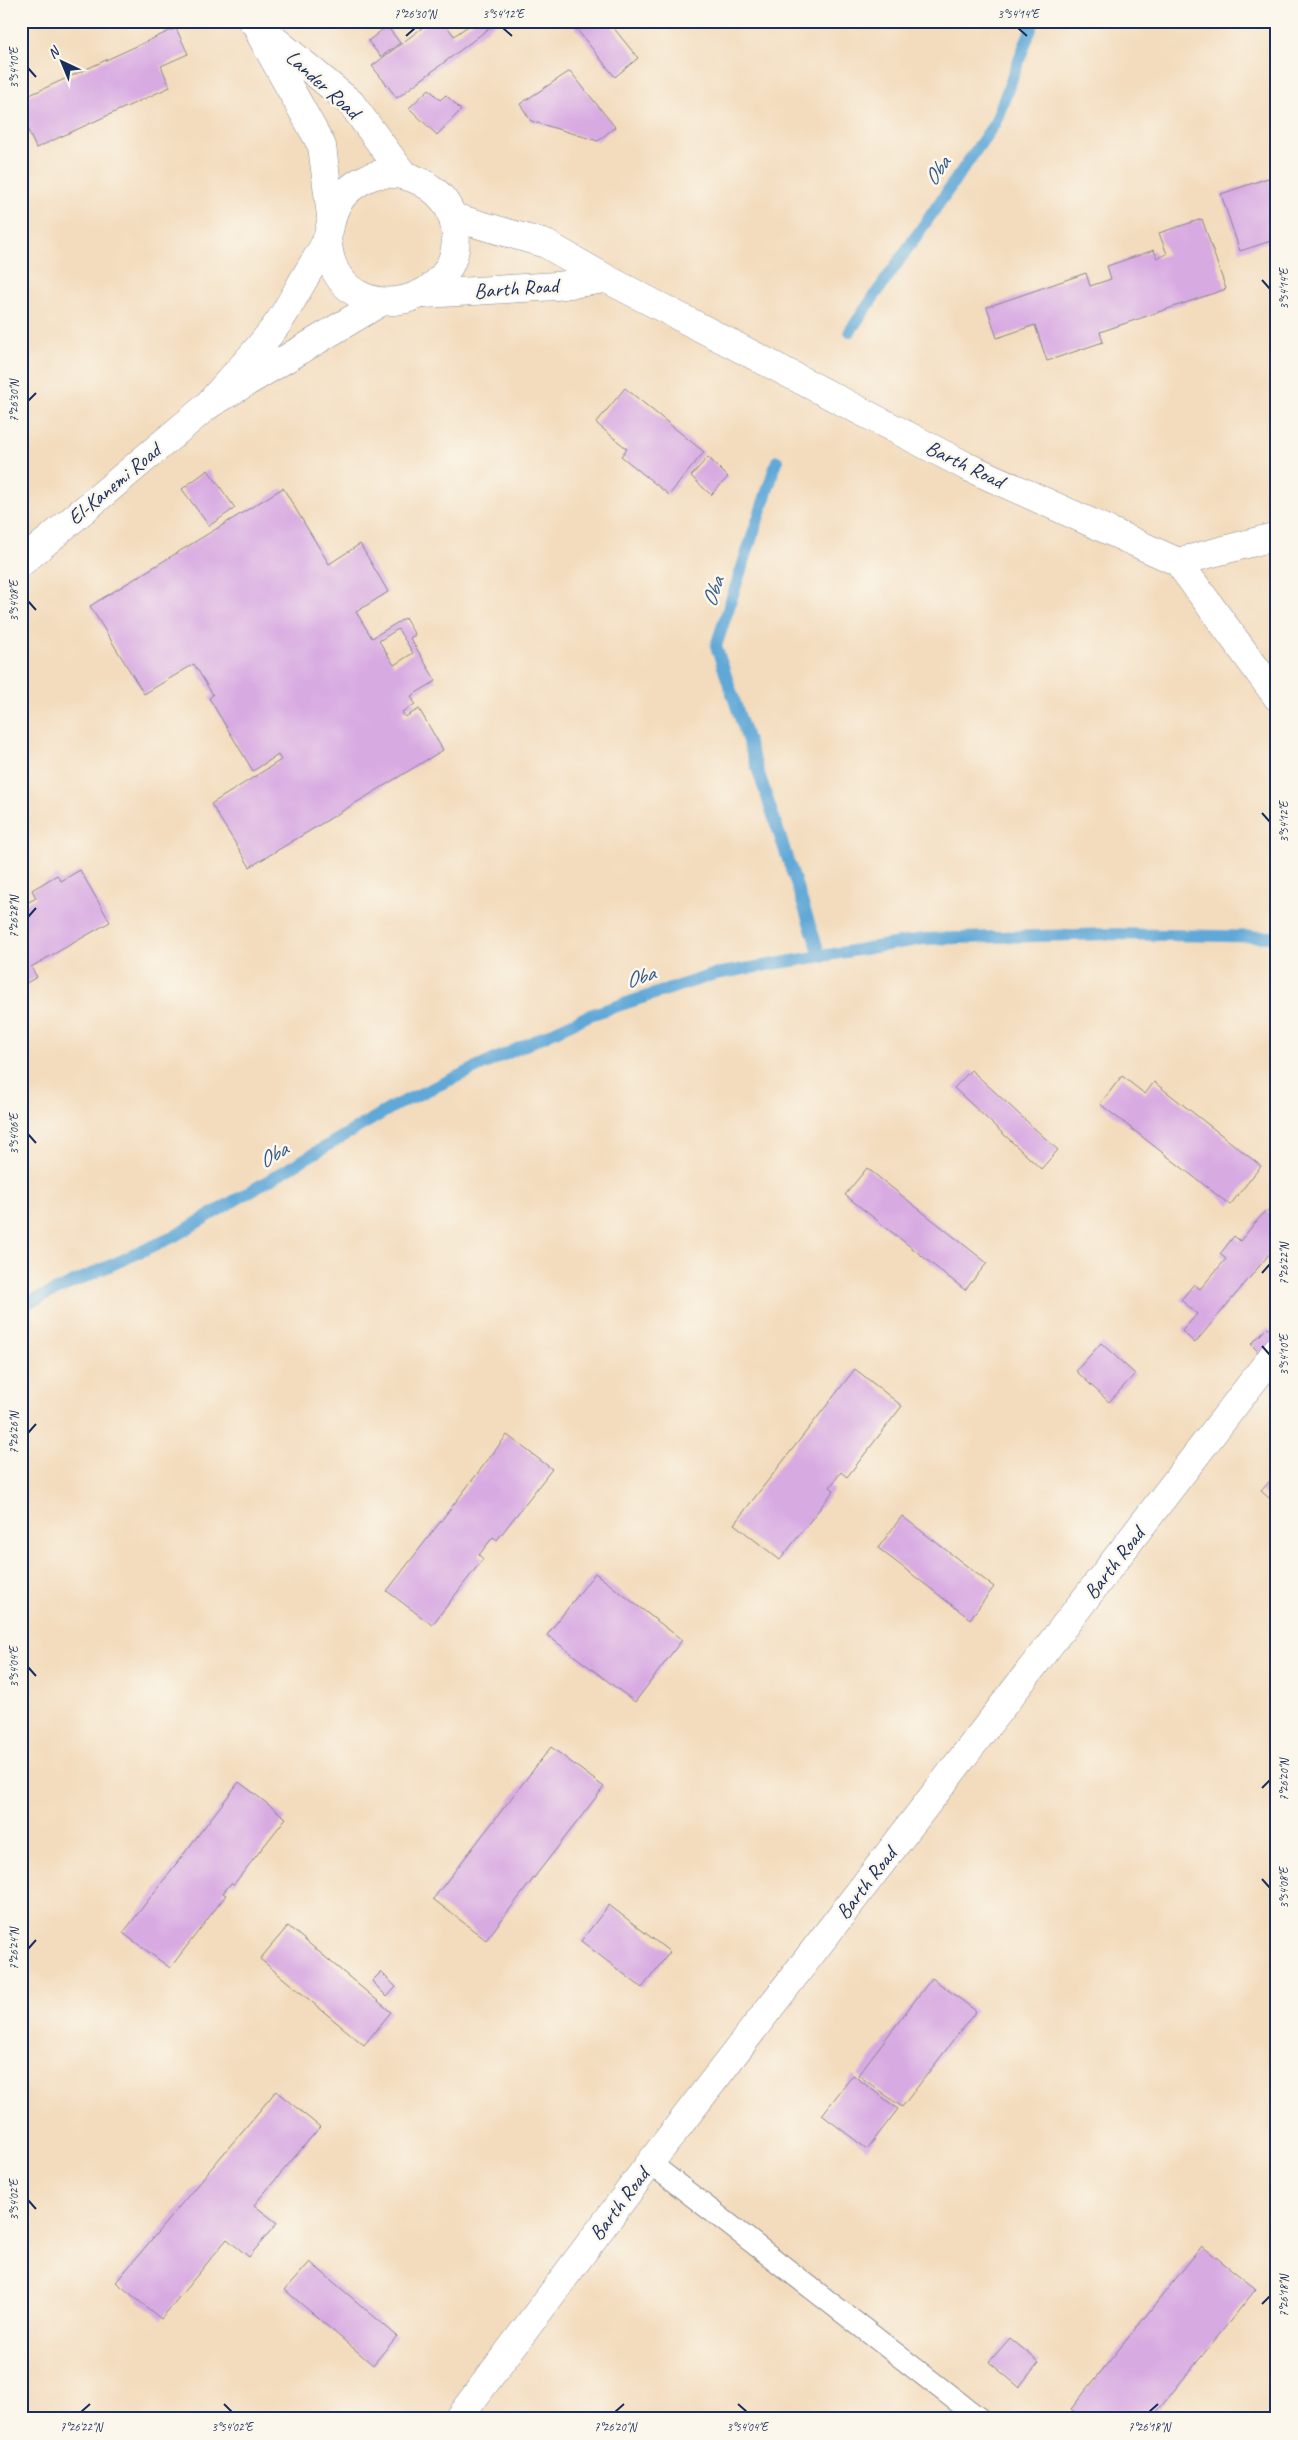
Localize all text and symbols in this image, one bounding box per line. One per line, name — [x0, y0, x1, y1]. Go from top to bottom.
text: 7°26'30"N — [394, 6, 438, 22]
text: 3°54'12"E — [483, 6, 525, 22]
text: 3°54'14"E — [998, 6, 1040, 22]
north arrow — [38, 38, 88, 88]
text: N — [44, 42, 64, 62]
street label: Lander Road — [280, 44, 368, 127]
text: 3°54'10"E — [6, 46, 22, 89]
water label: Oba — [917, 149, 958, 191]
text: 3°54'14"E — [1276, 267, 1292, 310]
street label: Barth Road — [473, 272, 563, 304]
text: 7°26'30"N — [6, 378, 22, 422]
street label: Barth Road — [922, 434, 1012, 496]
street label: El-Kanemi Road — [62, 436, 168, 530]
water label: Oba — [695, 571, 732, 611]
text: 3°54'08"E — [6, 579, 22, 622]
text: 3°54'12"E — [1276, 800, 1292, 843]
text: 7°26'28"N — [6, 894, 22, 938]
water label: Oba — [621, 958, 661, 995]
text: 3°54'06"E — [6, 1112, 22, 1155]
water label: Oba — [253, 1134, 295, 1175]
text: 7°26'22"N — [1276, 1241, 1292, 1285]
text: 3°54'10"E — [1276, 1333, 1292, 1376]
text: 7°26'26"N — [6, 1410, 22, 1454]
street label: Barth Road — [1078, 1519, 1152, 1604]
text: 3°54'04"E — [6, 1645, 22, 1688]
text: 7°26'20"N — [1276, 1757, 1292, 1801]
street label: Barth Road — [830, 1839, 904, 1924]
text: 3°54'08"E — [1276, 1866, 1292, 1909]
text: 7°26'24"N — [6, 1926, 22, 1970]
street label: Barth Road — [583, 2160, 657, 2245]
text: 3°54'02"E — [6, 2178, 22, 2221]
text: 7°26'18"N — [1276, 2273, 1292, 2317]
text: 7°26'22"N — [60, 2419, 104, 2435]
text: 3°54'02"E — [212, 2419, 254, 2435]
text: 7°26'20"N — [594, 2419, 638, 2435]
text: 3°54'04"E — [727, 2419, 769, 2435]
text: 7°26'18"N — [1128, 2419, 1172, 2435]

